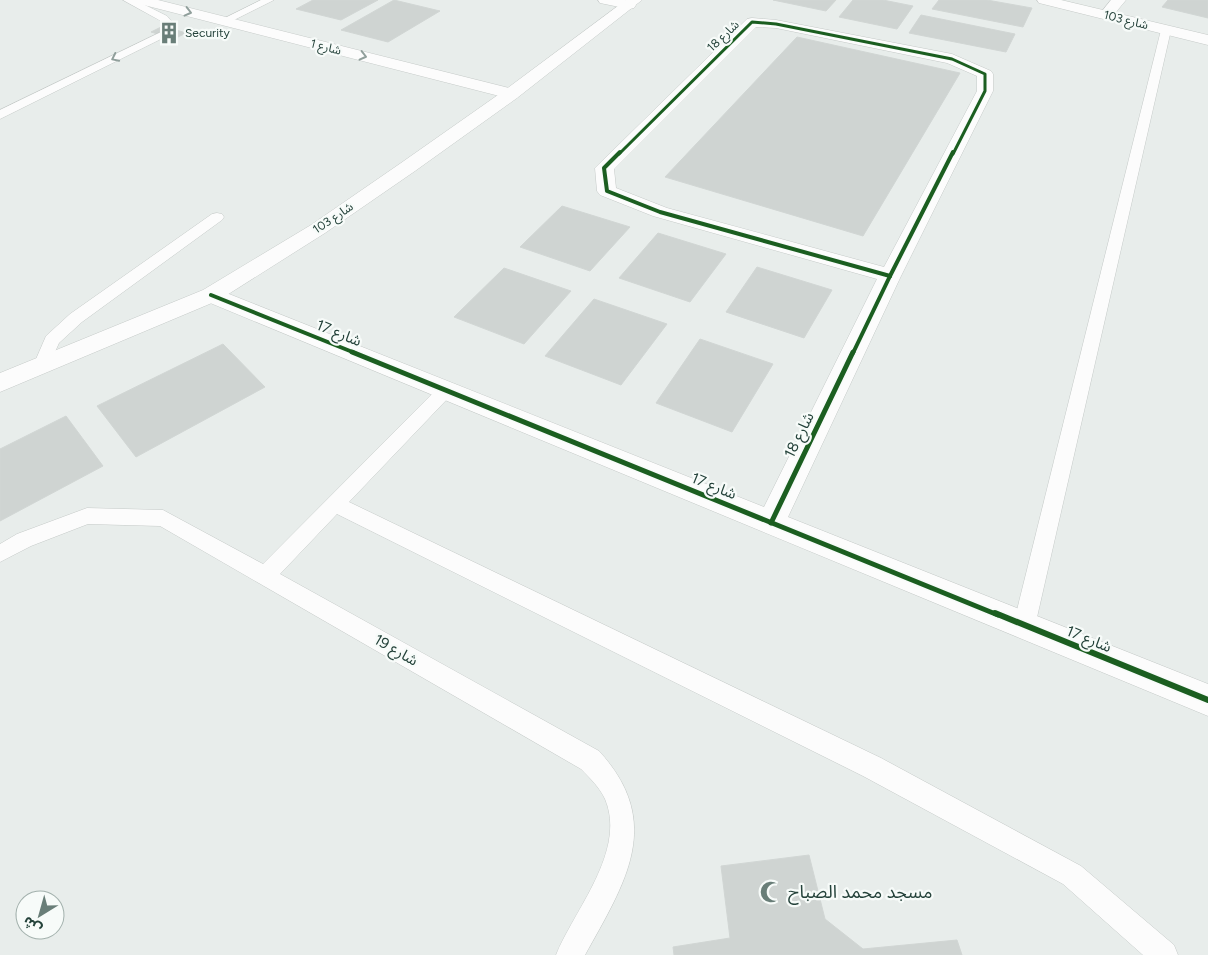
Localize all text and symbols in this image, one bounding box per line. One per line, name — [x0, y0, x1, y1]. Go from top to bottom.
one-way arrow — [184, 6, 193, 17]
street label: شارع 103 — [1102, 8, 1150, 34]
street label: شارع 18 — [704, 18, 743, 56]
building icon: Security — [156, 20, 182, 46]
place label: Security — [185, 26, 230, 40]
street label: شارع 1 — [309, 36, 343, 60]
one-way arrow — [358, 50, 367, 61]
one-way arrow — [111, 52, 120, 62]
street label: شارع 103 — [310, 199, 357, 238]
street label: شارع 17 — [313, 316, 364, 353]
street label: شارع 18 — [780, 409, 820, 462]
street label: شارع 17 — [688, 469, 739, 506]
street label: شارع 17 — [1063, 622, 1114, 659]
street label: شارع 19 — [369, 630, 421, 672]
mosque icon: مسجد محمد الصباح — [758, 879, 784, 905]
place label: مسجد محمد الصباح — [788, 881, 933, 905]
north arrow — [15, 890, 65, 940]
text: ش — [20, 912, 45, 938]

